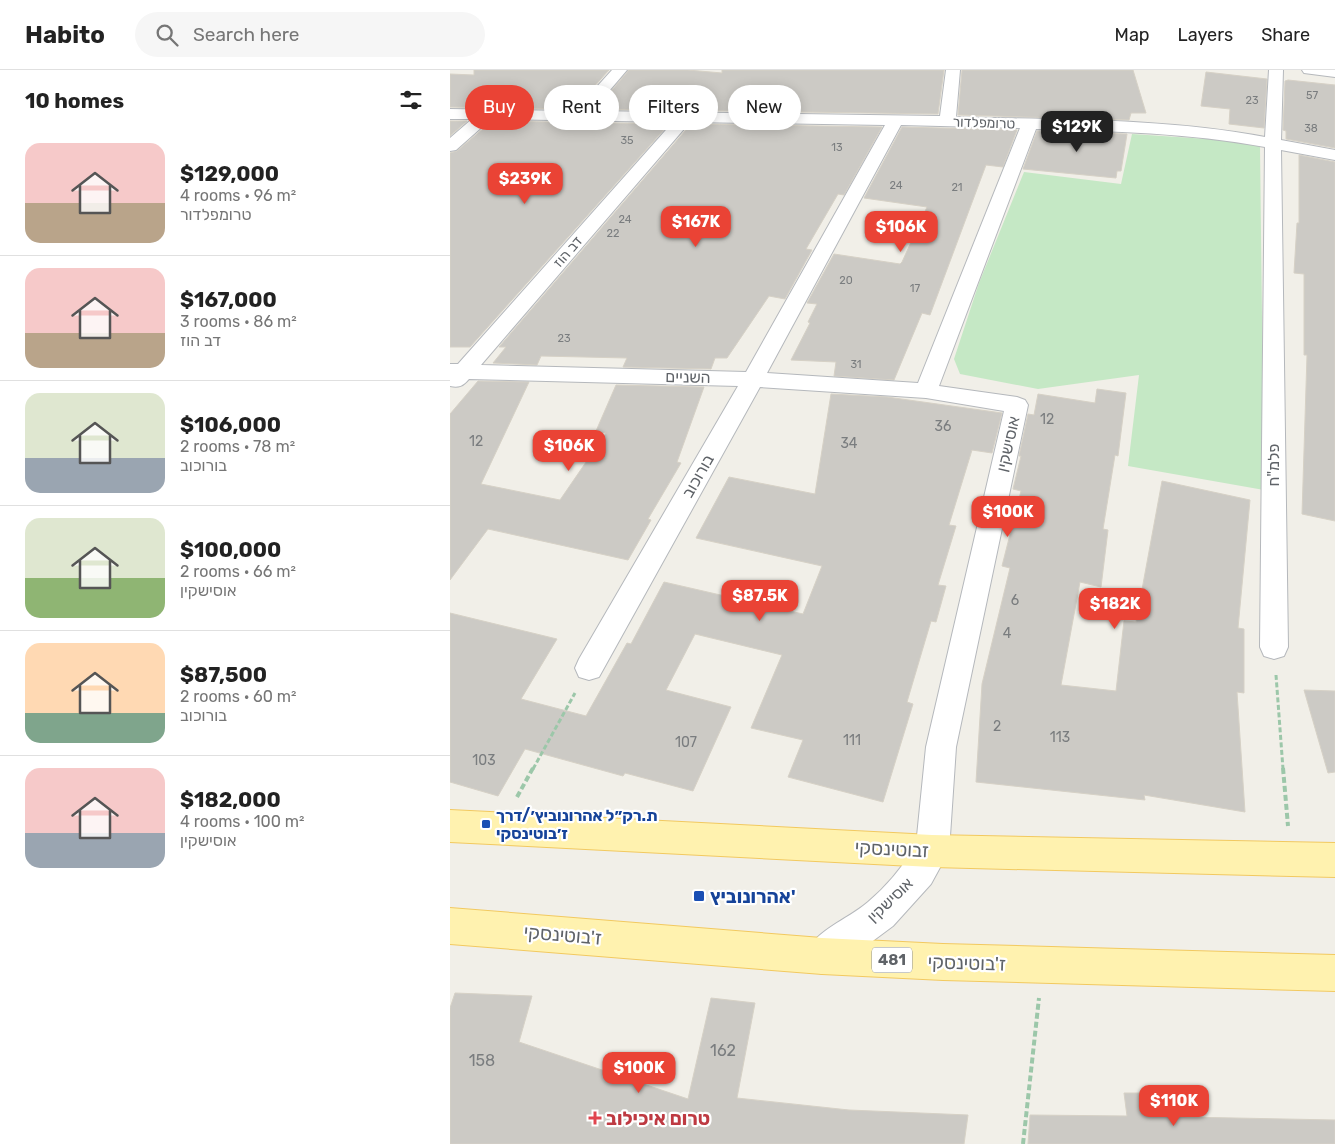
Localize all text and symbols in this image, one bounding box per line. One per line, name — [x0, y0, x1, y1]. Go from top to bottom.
search box — [135, 12, 485, 57]
text: Habito — [25, 21, 105, 49]
icon: search — [153, 21, 181, 49]
text: Search here — [193, 23, 300, 46]
text: Map — [1115, 24, 1150, 46]
text: Layers — [1178, 24, 1233, 46]
text: Share — [1261, 24, 1310, 46]
chip: Buy — [465, 85, 534, 130]
chip: Rent — [544, 85, 619, 130]
chip: Filters — [629, 85, 718, 130]
chip: New — [728, 85, 801, 130]
icon: filters — [397, 86, 425, 114]
text: 10 homes — [25, 88, 124, 113]
house number: 57 — [1306, 89, 1318, 102]
house number: 23 — [1245, 94, 1259, 107]
pin: $129K — [1042, 111, 1112, 153]
street label: טרומפלדור — [952, 113, 1016, 133]
text: $129K — [1052, 117, 1102, 136]
house number: 38 — [1304, 122, 1318, 135]
house number: 35 — [620, 134, 634, 147]
house number: 13 — [831, 141, 843, 154]
text: $129,000 — [180, 161, 279, 186]
pin: $239K — [490, 162, 560, 205]
icon: home — [65, 163, 125, 223]
text: $239K — [499, 169, 551, 188]
house number: 24 — [889, 179, 903, 192]
house number: 21 — [951, 181, 963, 194]
text: 4 rooms · 96 m² — [180, 186, 296, 205]
text: טרומפלדור — [180, 205, 252, 224]
pin: $167K — [661, 206, 731, 248]
pin: $106K — [866, 210, 936, 253]
text: $167K — [672, 212, 720, 231]
house number: 24 — [618, 213, 632, 226]
text: $106K — [876, 217, 926, 236]
house number: 22 — [607, 227, 619, 240]
street label: דב הוז — [550, 233, 586, 271]
house number: 20 — [839, 274, 853, 287]
house number: 17 — [910, 282, 921, 295]
text: $167,000 — [180, 287, 277, 312]
icon: home — [65, 288, 125, 348]
text: 3 rooms · 86 m² — [180, 312, 297, 331]
text: דב הוז — [180, 331, 221, 350]
house number: 23 — [557, 332, 571, 345]
house number: 31 — [850, 358, 862, 371]
street label: השניים — [665, 367, 711, 387]
house number: 12 — [1040, 411, 1054, 428]
text: $106,000 — [180, 412, 281, 437]
icon: home — [65, 413, 125, 473]
street label: אוסישקין — [992, 414, 1024, 474]
house number: 36 — [935, 418, 951, 435]
pin: $106K — [534, 430, 604, 472]
house number: 12 — [469, 433, 483, 450]
house number: 34 — [840, 435, 858, 452]
text: $106K — [544, 436, 594, 455]
text: 2 rooms · 78 m² — [180, 437, 295, 456]
street label: פלמ"ח — [1264, 444, 1283, 486]
street label: בורוכוב — [678, 451, 718, 501]
text: בורוכוב — [180, 456, 227, 475]
pin: $100K — [973, 496, 1043, 538]
text: $100K — [982, 502, 1034, 521]
text: $100,000 — [180, 537, 281, 562]
icon: home — [65, 538, 125, 598]
text: 2 rooms · 66 m² — [180, 562, 296, 581]
pin: $87.5K — [719, 580, 801, 622]
text: אוסישקין — [180, 581, 236, 600]
text: $87.5K — [732, 586, 788, 605]
pin: $182K — [1080, 588, 1150, 630]
house number: 6 — [1011, 592, 1019, 609]
text: $182K — [1090, 594, 1140, 613]
house number: 4 — [1003, 625, 1012, 642]
text: $87,500 — [180, 662, 267, 687]
icon: home — [65, 663, 125, 723]
text: 2 rooms · 60 m² — [180, 687, 297, 706]
text: בורוכוב — [180, 706, 227, 725]
house number: 2 — [993, 718, 1001, 735]
house number: 113 — [1050, 729, 1070, 746]
house number: 111 — [843, 732, 861, 749]
house number: 107 — [675, 734, 697, 751]
house number: 103 — [472, 752, 496, 769]
text: $182,000 — [180, 787, 281, 812]
icon: home — [65, 788, 125, 848]
place label: ת.רק״ל אהרונוביץ׳/דרך ז׳בוטינסקי — [496, 806, 658, 843]
text: 4 rooms · 100 m² — [180, 812, 304, 831]
marker: ת.רק״ל אהרונוביץ׳/דרך ז׳בוטינסקי — [480, 818, 492, 830]
text: אוסישקין — [180, 831, 236, 850]
street label: זבוטינסקי — [854, 836, 930, 862]
street label: אוסישקין — [863, 874, 917, 926]
place label: אהרונוביץ' — [710, 885, 796, 908]
marker: אהרונוביץ' — [692, 889, 706, 903]
street label: ז'בוטינסקי — [523, 920, 603, 950]
road number: 481 — [872, 948, 912, 972]
street label: ז'בוטינסקי — [927, 950, 1007, 976]
house number: 162 — [710, 1041, 736, 1060]
house number: 158 — [469, 1051, 495, 1070]
pin: $100K — [604, 1052, 674, 1094]
text: $100K — [613, 1058, 665, 1077]
pin: $110K — [1139, 1084, 1209, 1127]
text: $110K — [1150, 1091, 1198, 1110]
place label: טרום איכילוב — [606, 1107, 710, 1130]
marker: טרום איכילוב — [588, 1111, 602, 1125]

